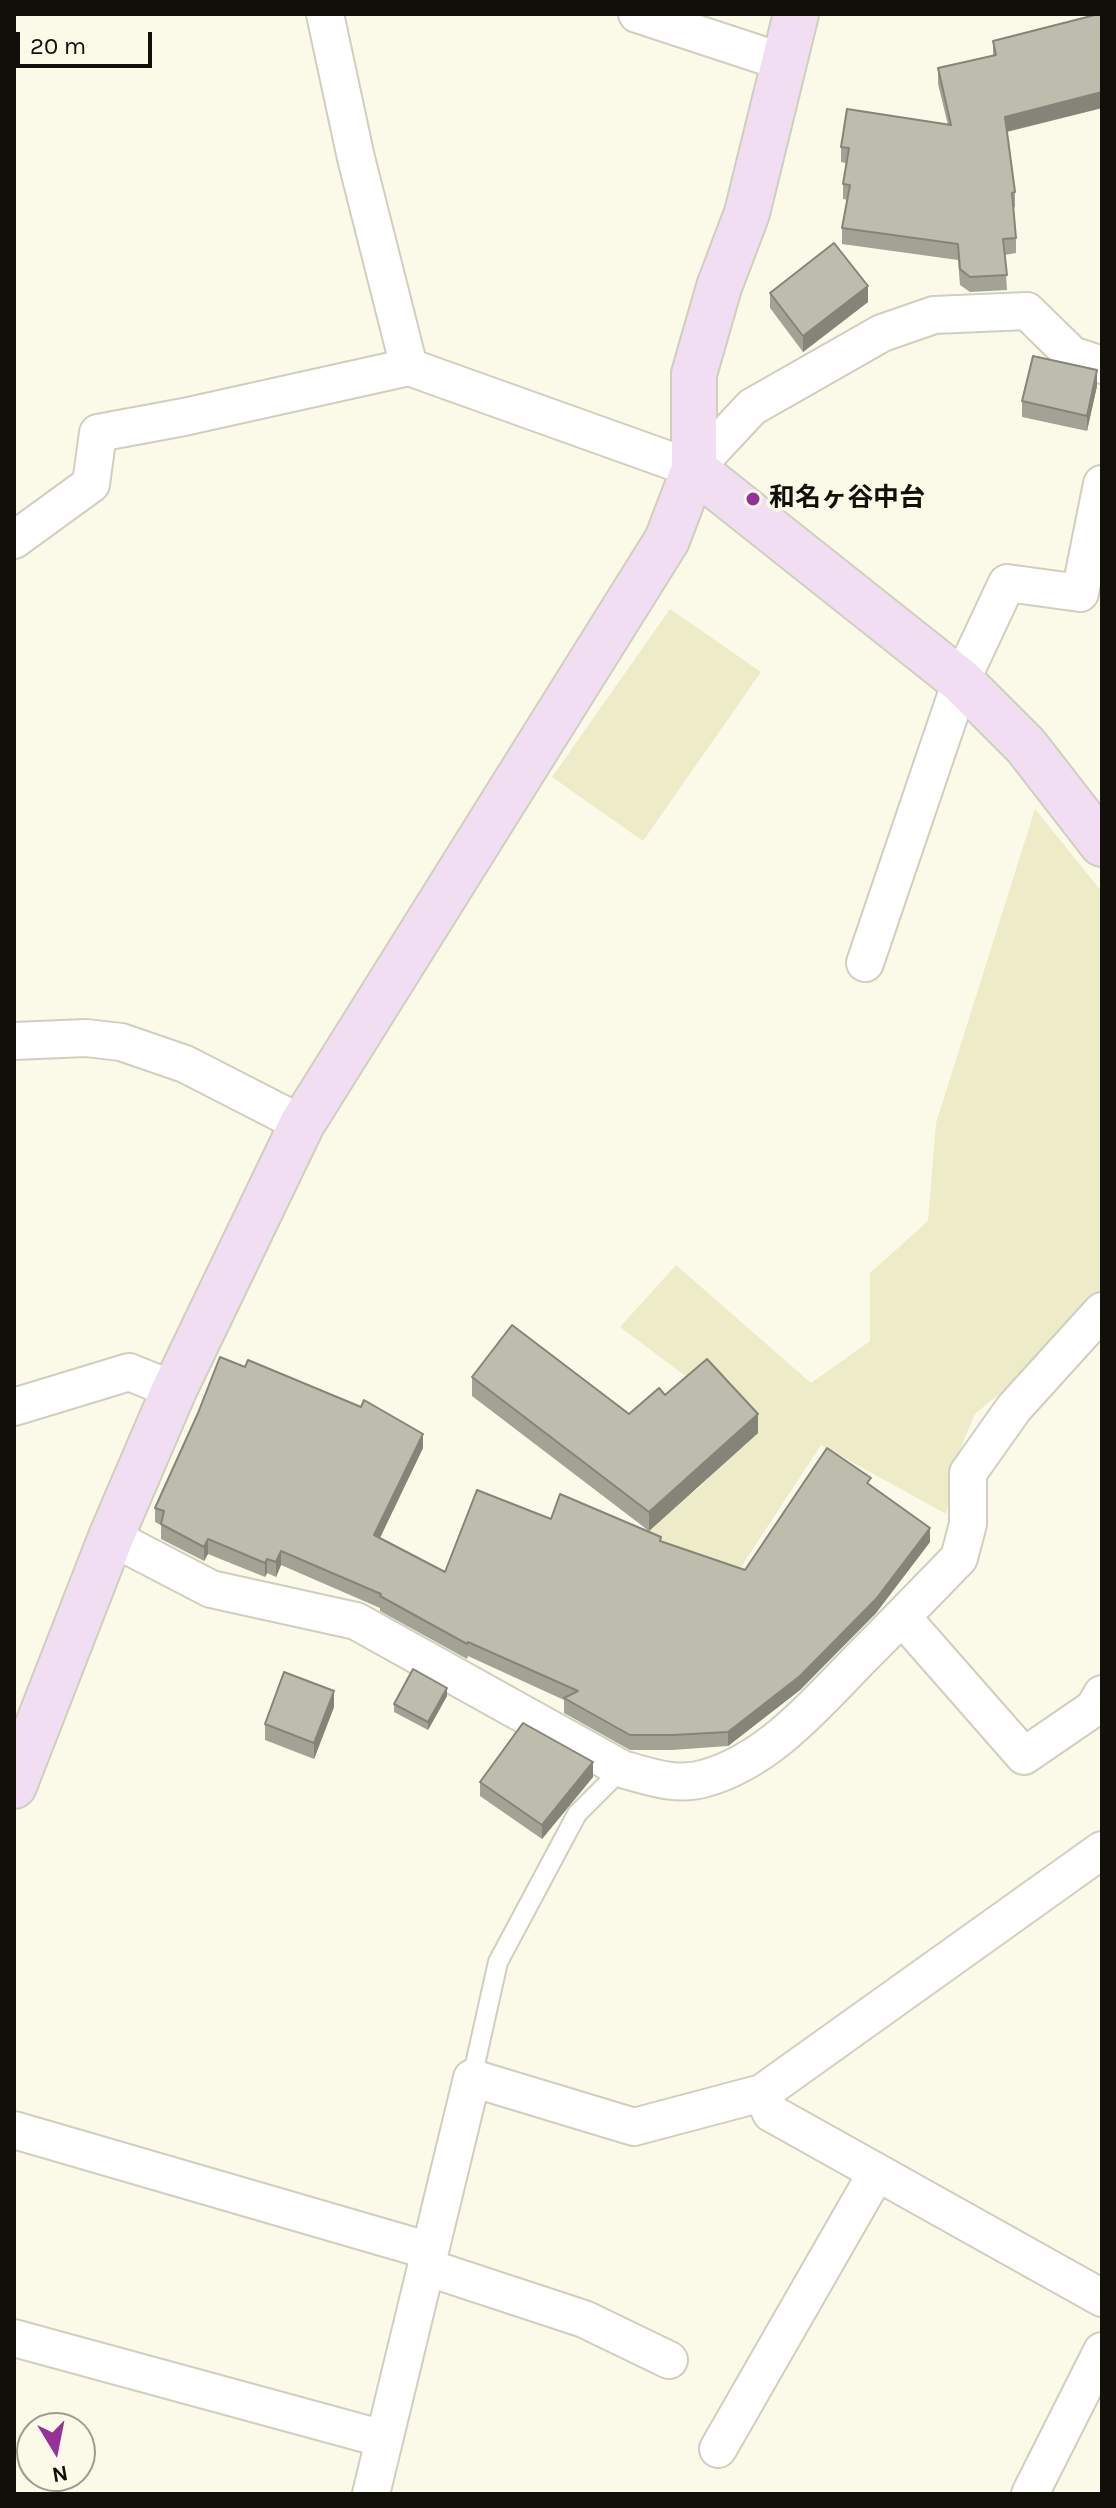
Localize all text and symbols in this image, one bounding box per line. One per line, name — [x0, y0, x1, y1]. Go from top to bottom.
scale bar — [20, 16, 156, 66]
text: 20 m — [30, 32, 86, 60]
place label: 和名ヶ谷中台 — [769, 483, 925, 515]
marker: 和名ヶ谷中台 — [744, 490, 762, 508]
north arrow — [16, 2412, 96, 2492]
text: N — [50, 2459, 70, 2488]

